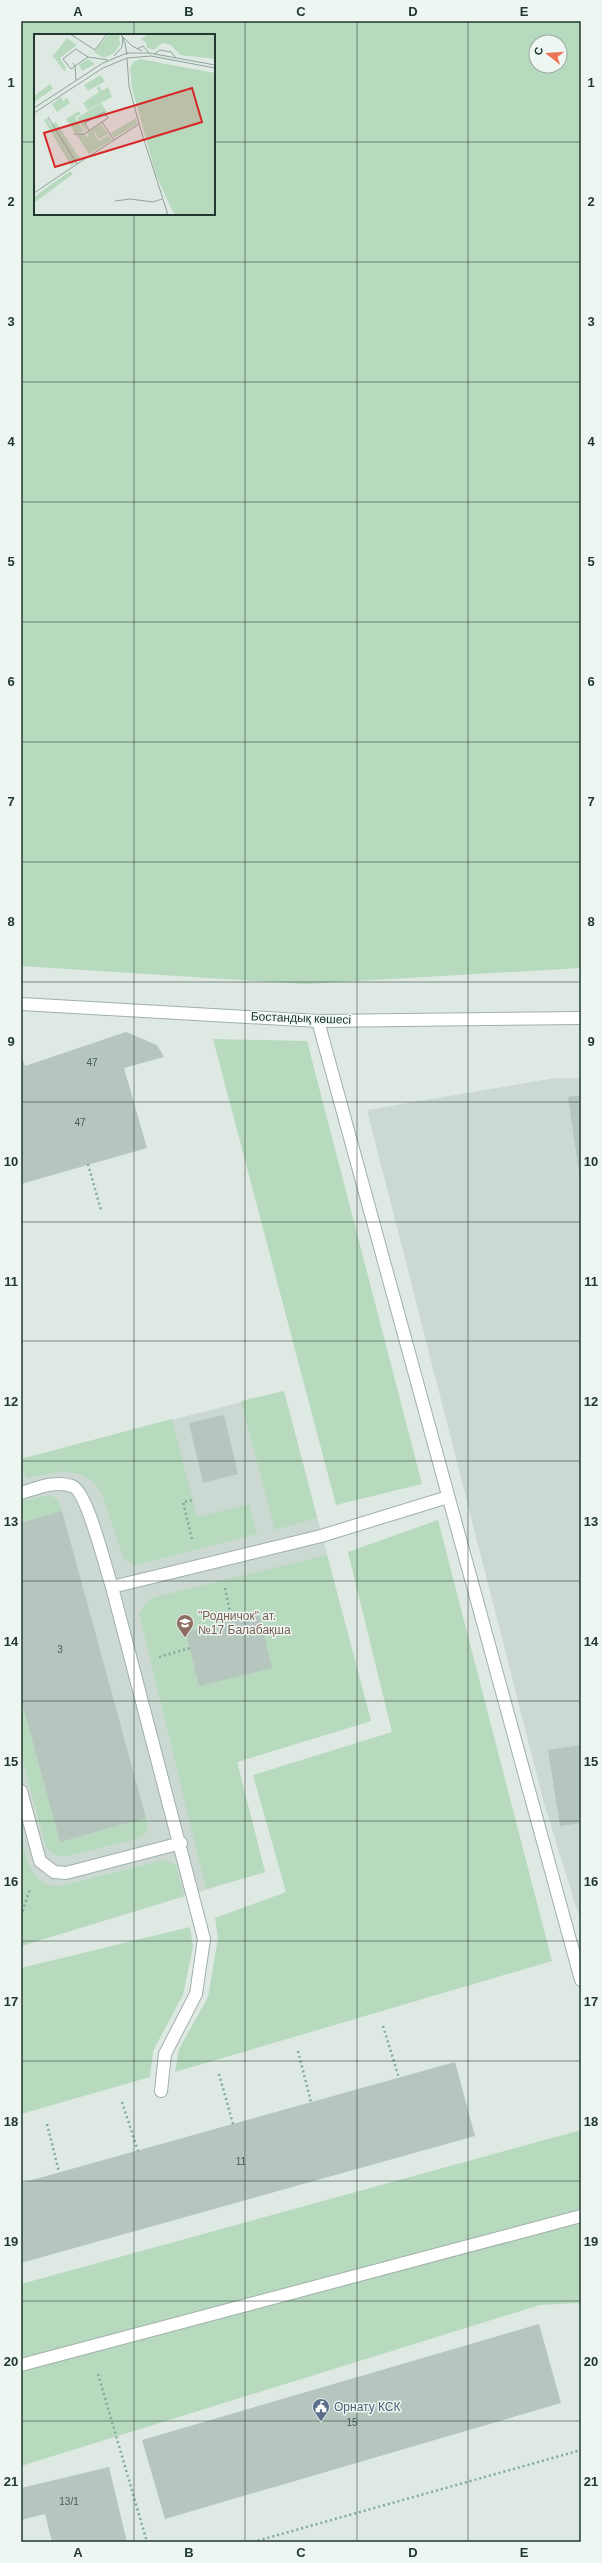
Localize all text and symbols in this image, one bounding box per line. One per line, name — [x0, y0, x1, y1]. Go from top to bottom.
text: A — [73, 4, 83, 19]
text: B — [184, 4, 194, 19]
text: C — [296, 4, 306, 19]
text: D — [408, 4, 418, 19]
text: E — [520, 4, 529, 19]
inset map — [34, 34, 215, 215]
north arrow — [528, 34, 568, 74]
text: С — [532, 45, 545, 57]
text: 1 — [7, 75, 15, 90]
text: 1 — [587, 75, 595, 90]
text: 2 — [7, 194, 15, 209]
text: 2 — [587, 194, 595, 209]
text: 3 — [7, 314, 15, 329]
text: 3 — [587, 314, 595, 329]
text: 4 — [7, 434, 15, 449]
text: 4 — [587, 434, 595, 449]
text: 5 — [7, 554, 15, 569]
text: 5 — [587, 554, 595, 569]
text: 6 — [7, 674, 15, 689]
text: 6 — [587, 674, 595, 689]
text: 7 — [7, 794, 15, 809]
text: 7 — [587, 794, 595, 809]
text: 8 — [7, 914, 15, 929]
text: 8 — [587, 914, 595, 929]
street label: Бостандық көшесі — [251, 1009, 351, 1027]
text: 9 — [7, 1034, 15, 1049]
text: 9 — [587, 1034, 595, 1049]
house number: 47 — [86, 1057, 98, 1068]
house number: 47 — [74, 1117, 86, 1128]
text: 10 — [4, 1154, 18, 1169]
text: 10 — [584, 1154, 598, 1169]
text: 11 — [4, 1274, 18, 1289]
text: 11 — [584, 1274, 598, 1289]
text: 12 — [4, 1394, 18, 1409]
text: 12 — [584, 1394, 598, 1409]
text: 13 — [4, 1514, 18, 1529]
text: 13 — [584, 1514, 598, 1529]
place label: "Родничок" ат. №17 Балабақша — [198, 1609, 291, 1637]
school or university icon: "Родничок" ат. №17 Балабақша — [175, 1613, 195, 1638]
text: 14 — [4, 1634, 19, 1649]
text: 14 — [584, 1634, 599, 1649]
house number: 3 — [57, 1644, 63, 1655]
text: 15 — [4, 1754, 18, 1769]
text: 15 — [584, 1754, 598, 1769]
text: 16 — [4, 1874, 18, 1889]
text: 16 — [584, 1874, 598, 1889]
text: 17 — [4, 1994, 18, 2009]
text: 17 — [584, 1994, 598, 2009]
text: 18 — [4, 2114, 18, 2129]
text: 18 — [584, 2114, 598, 2129]
house number: 11 — [236, 2156, 247, 2167]
text: 19 — [4, 2234, 18, 2249]
text: 19 — [584, 2234, 598, 2249]
text: 20 — [4, 2354, 18, 2369]
text: 20 — [584, 2354, 598, 2369]
public building icon: Орнату КСК — [311, 2397, 331, 2422]
place label: Орнату КСК — [334, 2400, 401, 2414]
house number: 15 — [346, 2417, 358, 2428]
text: 21 — [4, 2474, 18, 2489]
text: 21 — [584, 2474, 598, 2489]
house number: 13/1 — [59, 2496, 79, 2507]
text: A — [73, 2545, 83, 2560]
text: B — [184, 2545, 194, 2560]
text: C — [296, 2545, 306, 2560]
text: D — [408, 2545, 418, 2560]
text: E — [520, 2545, 529, 2560]

